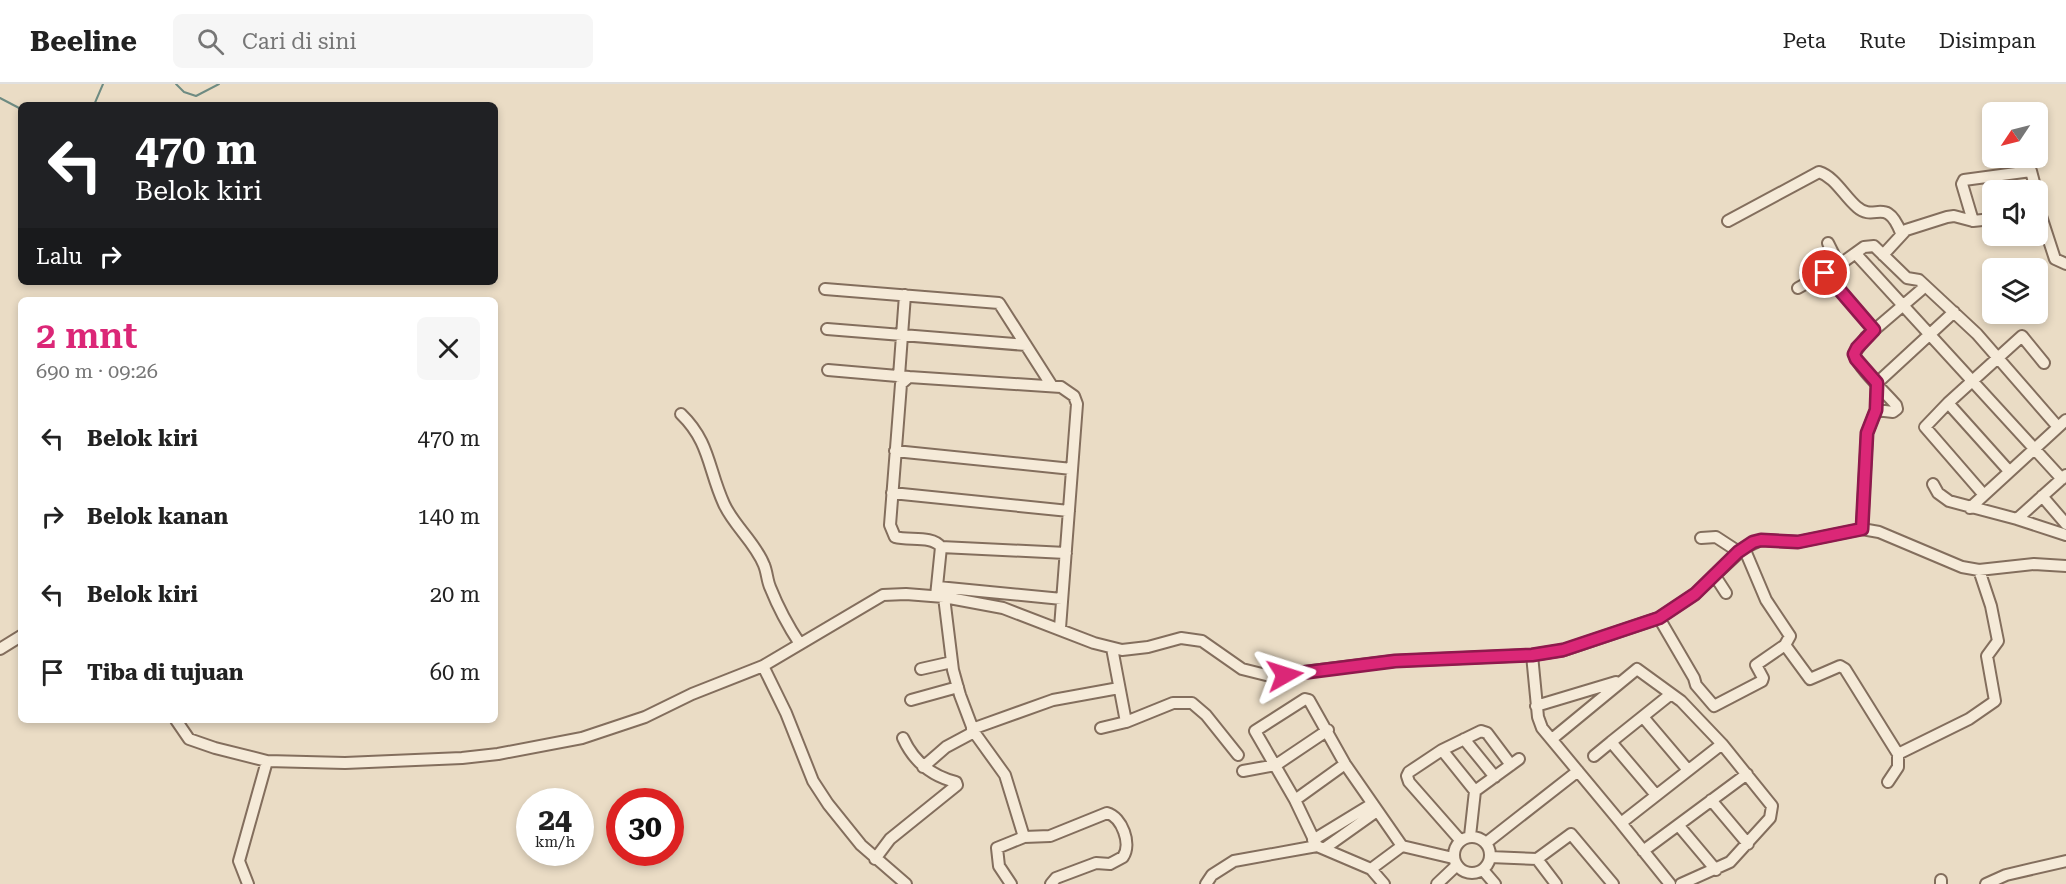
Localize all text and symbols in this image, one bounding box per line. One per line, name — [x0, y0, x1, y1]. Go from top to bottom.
search box — [173, 14, 593, 68]
text: Beeline — [30, 25, 137, 58]
icon: search — [194, 25, 227, 58]
text: Cari di sini — [242, 29, 357, 54]
text: Peta — [1783, 29, 1826, 53]
text: Rute — [1859, 29, 1906, 53]
text: Disimpan — [1939, 29, 2036, 53]
north arrow — [1982, 102, 2048, 168]
map controls — [1982, 102, 2048, 324]
text: 470 m — [135, 125, 257, 174]
icon: left — [36, 126, 114, 204]
text: Belok kiri — [135, 175, 262, 207]
button: sound — [1982, 180, 2048, 246]
icon: right — [94, 240, 127, 273]
text: Lalu — [36, 244, 82, 269]
pin — [1799, 247, 1850, 298]
icon: arrive — [1808, 256, 1841, 289]
button: layers — [1982, 258, 2048, 324]
text: 2 mnt — [36, 315, 137, 357]
button: close — [417, 317, 480, 380]
text: 690 m · 09:26 — [36, 359, 158, 383]
icon: left — [36, 422, 69, 455]
text: Belok kiri — [87, 426, 198, 451]
text: 470 m — [417, 426, 480, 451]
icon: right — [36, 500, 69, 533]
text: Belok kanan — [87, 504, 228, 529]
text: 140 m — [417, 504, 480, 529]
icon: left — [36, 578, 69, 611]
text: Belok kiri — [87, 582, 198, 607]
text: 20 m — [430, 582, 480, 607]
position arrow — [1253, 643, 1317, 707]
icon: arrive — [36, 656, 69, 689]
text: Tiba di tujuan — [87, 660, 243, 685]
text: 60 m — [430, 660, 480, 685]
speed limit sign: 30 — [606, 788, 684, 866]
text: 24 — [538, 802, 572, 837]
text: km/h — [535, 833, 575, 851]

